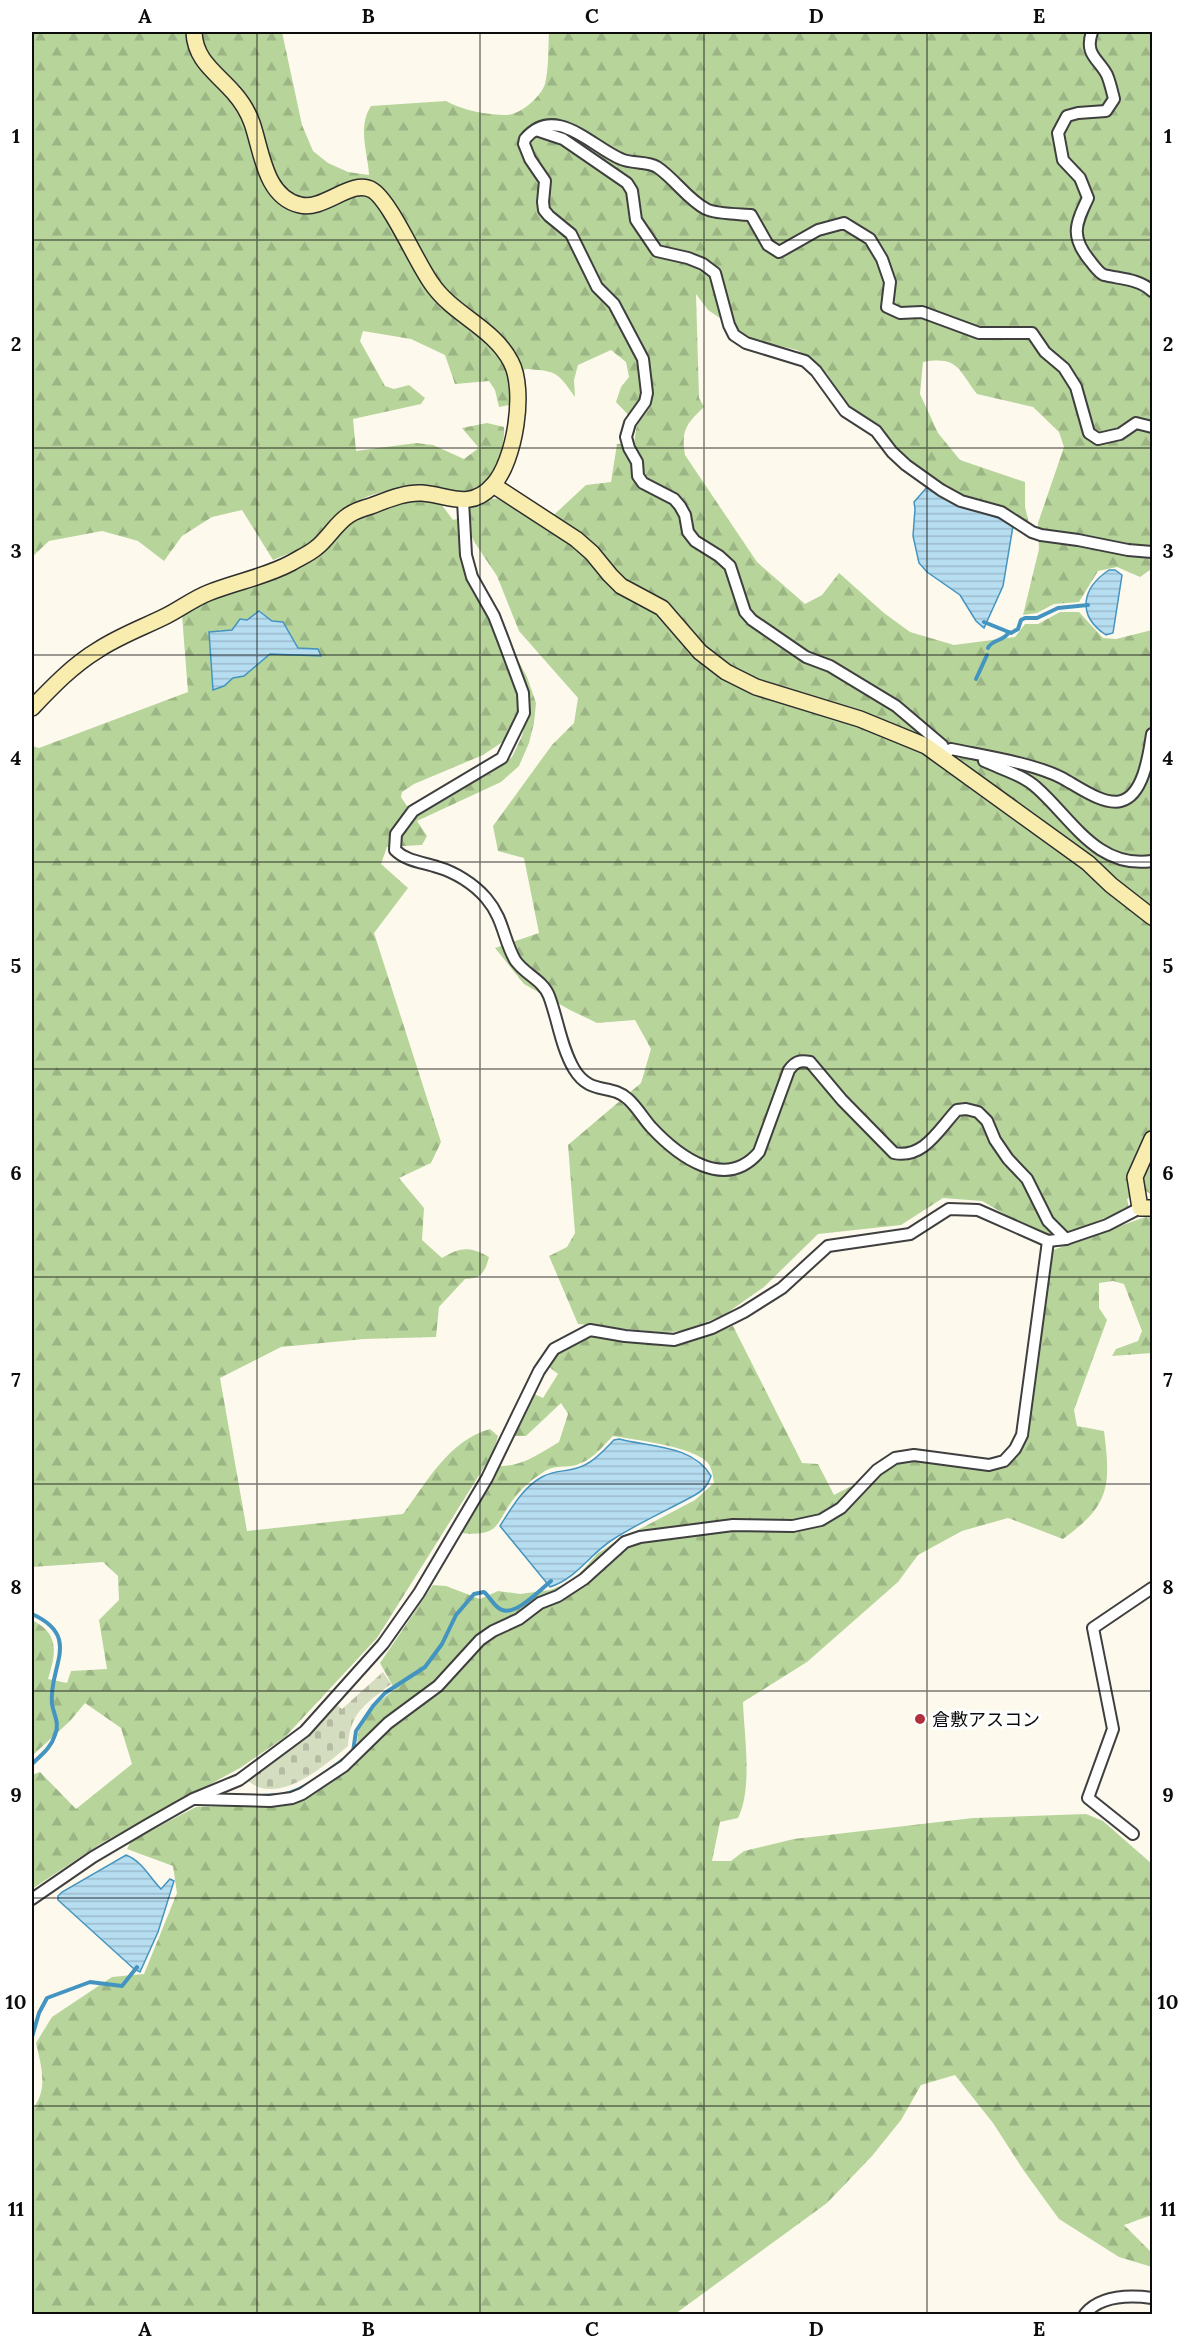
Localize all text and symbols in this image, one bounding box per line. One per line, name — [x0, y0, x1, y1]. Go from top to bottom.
text: A — [138, 3, 152, 28]
text: B — [361, 3, 375, 28]
text: C — [585, 3, 599, 28]
text: D — [808, 3, 824, 28]
text: E — [1033, 3, 1045, 28]
text: 1 — [12, 123, 20, 148]
text: 1 — [1164, 123, 1172, 148]
text: 2 — [11, 331, 21, 356]
text: 2 — [1163, 331, 1173, 356]
text: 3 — [10, 538, 22, 563]
text: 3 — [1162, 538, 1174, 563]
text: 4 — [11, 745, 22, 770]
text: 4 — [1163, 745, 1174, 770]
text: 5 — [11, 953, 22, 978]
text: 5 — [1163, 953, 1174, 978]
text: 6 — [10, 1160, 22, 1185]
text: 6 — [1162, 1160, 1174, 1185]
text: 7 — [11, 1367, 21, 1392]
text: 7 — [1163, 1367, 1173, 1392]
text: 8 — [10, 1574, 22, 1599]
text: 8 — [1162, 1574, 1174, 1599]
place label: 倉敷アスコン — [932, 1708, 1040, 1731]
marker: 倉敷アスコン — [913, 1712, 927, 1726]
text: 9 — [10, 1782, 22, 1807]
text: 9 — [1162, 1782, 1174, 1807]
text: 10 — [6, 1989, 26, 2014]
text: 10 — [1158, 1989, 1178, 2014]
text: 11 — [8, 2196, 24, 2221]
text: 11 — [1160, 2196, 1176, 2221]
text: A — [138, 2316, 152, 2341]
text: B — [361, 2316, 375, 2341]
text: C — [585, 2316, 599, 2341]
text: D — [808, 2316, 824, 2341]
text: E — [1033, 2316, 1045, 2341]

